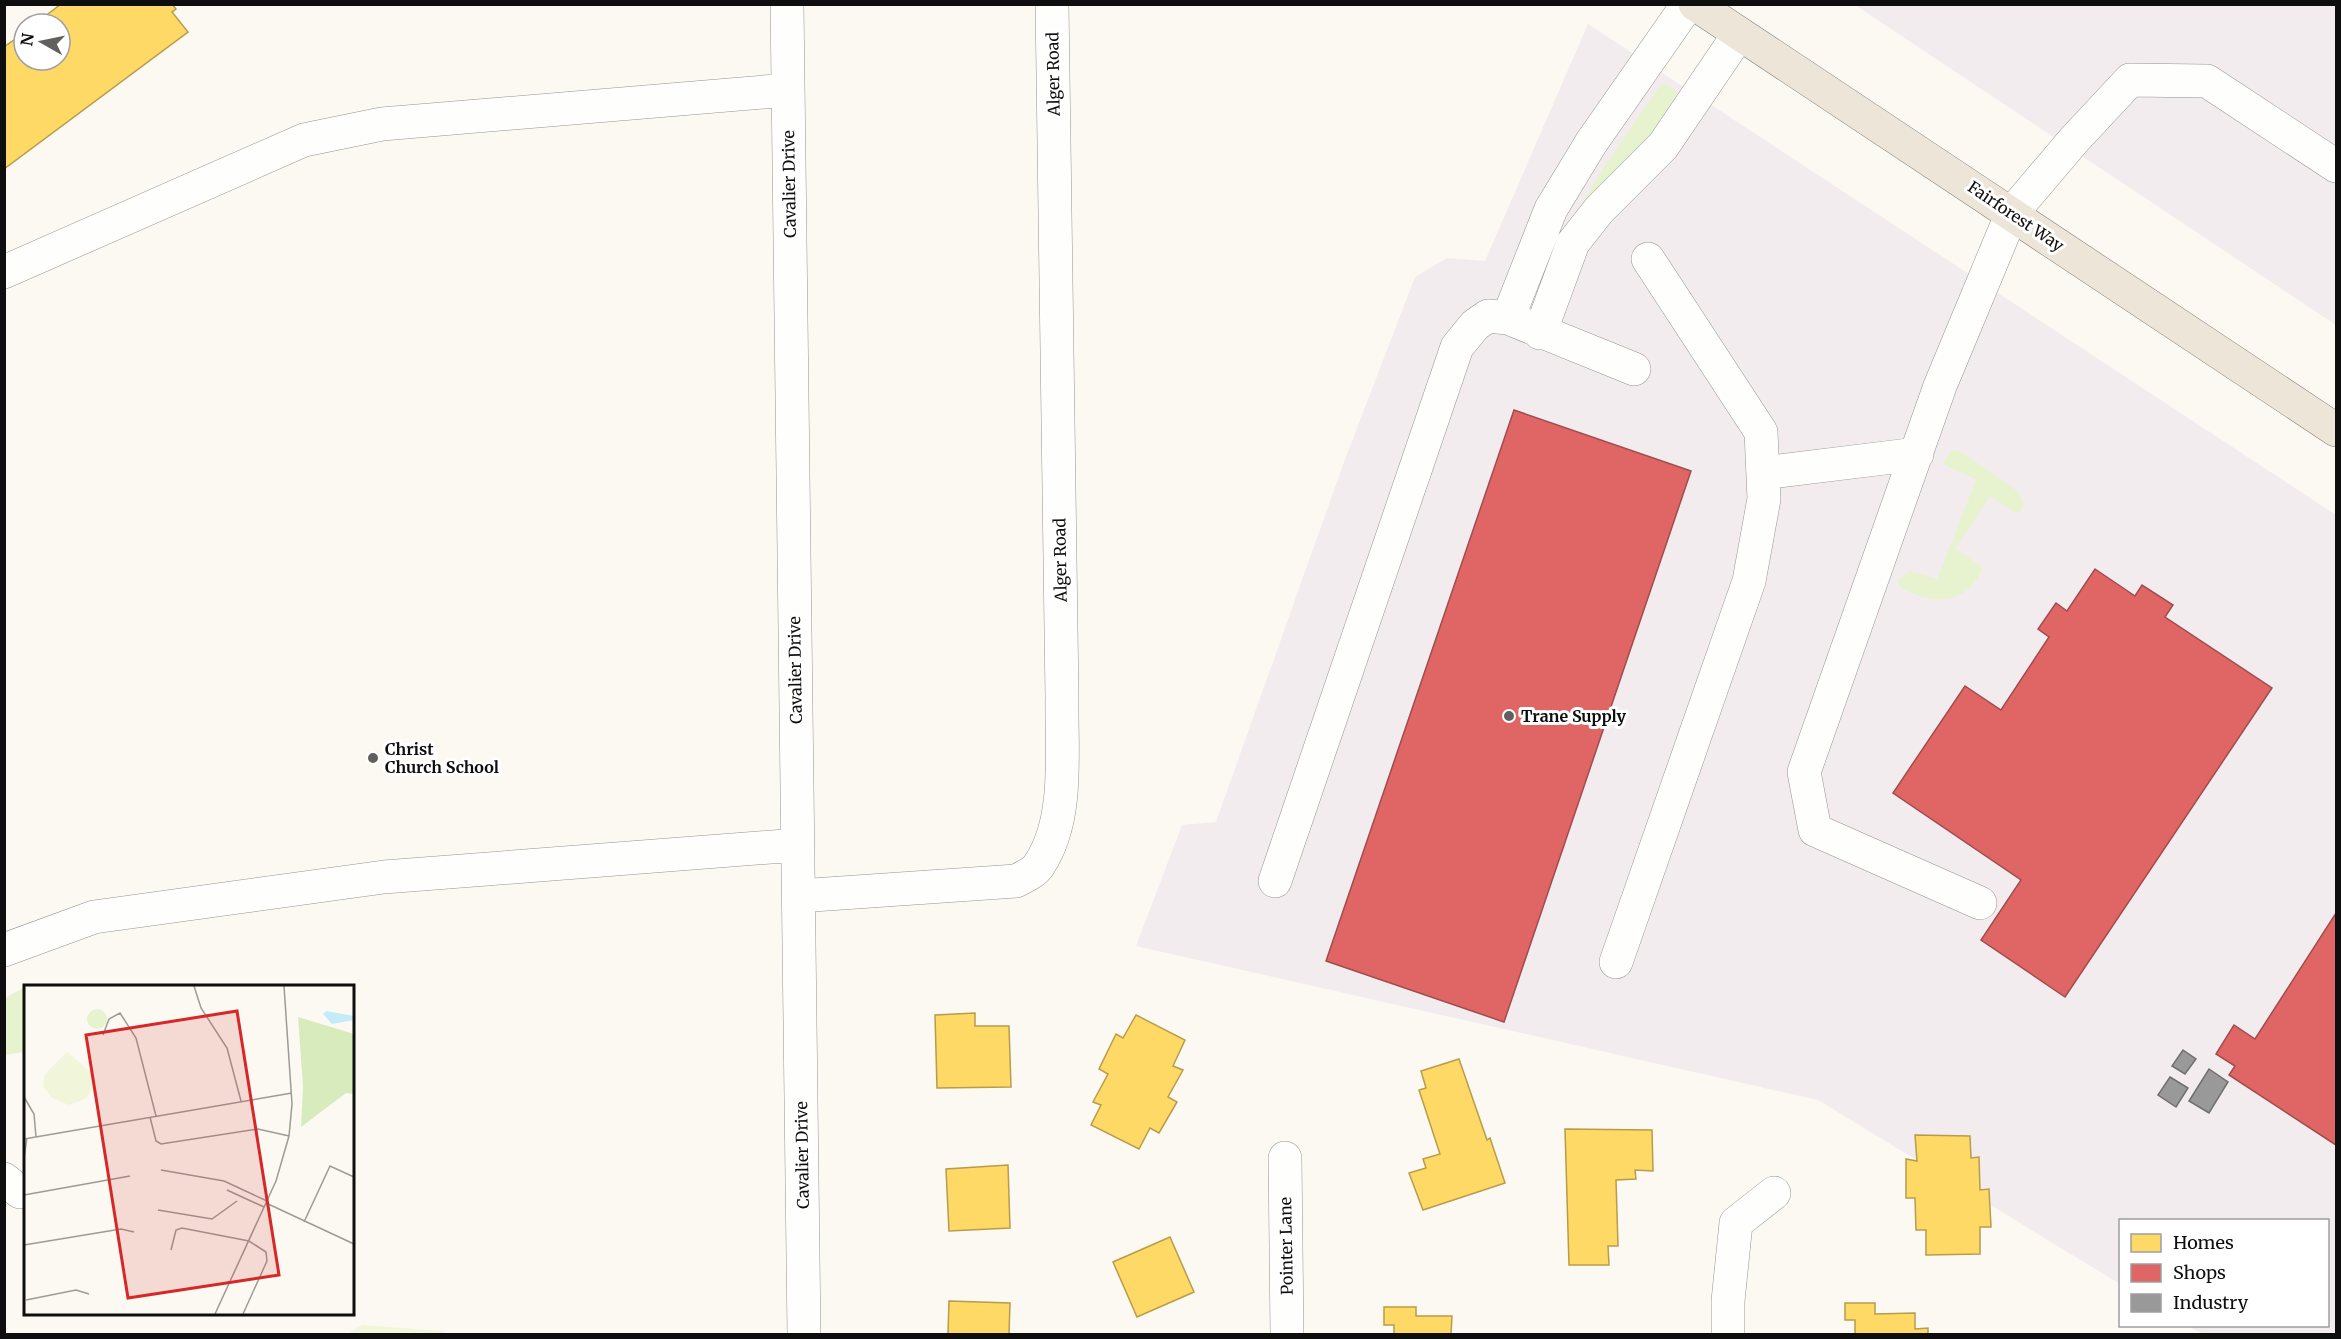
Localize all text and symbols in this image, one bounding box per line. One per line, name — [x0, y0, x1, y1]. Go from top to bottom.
north arrow — [12, 12, 72, 72]
text: N — [16, 31, 38, 47]
street label: Alger Road — [1042, 31, 1064, 117]
street label: Cavalier Drive — [778, 130, 800, 238]
street label: Fairforest Way — [1964, 177, 2068, 256]
street label: Alger Road — [1049, 517, 1071, 603]
street label: Cavalier Drive — [784, 616, 806, 724]
place label: Trane Supply — [1521, 706, 1626, 726]
marker: Trane Supply — [1502, 709, 1516, 723]
place label: Christ Church School — [385, 739, 499, 777]
marker: Christ Church School — [366, 751, 380, 765]
inset map — [24, 985, 354, 1315]
street label: Cavalier Drive — [791, 1101, 813, 1209]
street label: Pointer Lane — [1275, 1197, 1297, 1295]
legend — [2119, 1219, 2329, 1327]
text: Homes — [2173, 1231, 2234, 1254]
text: Shops — [2173, 1261, 2226, 1284]
text: Industry — [2173, 1291, 2249, 1314]

